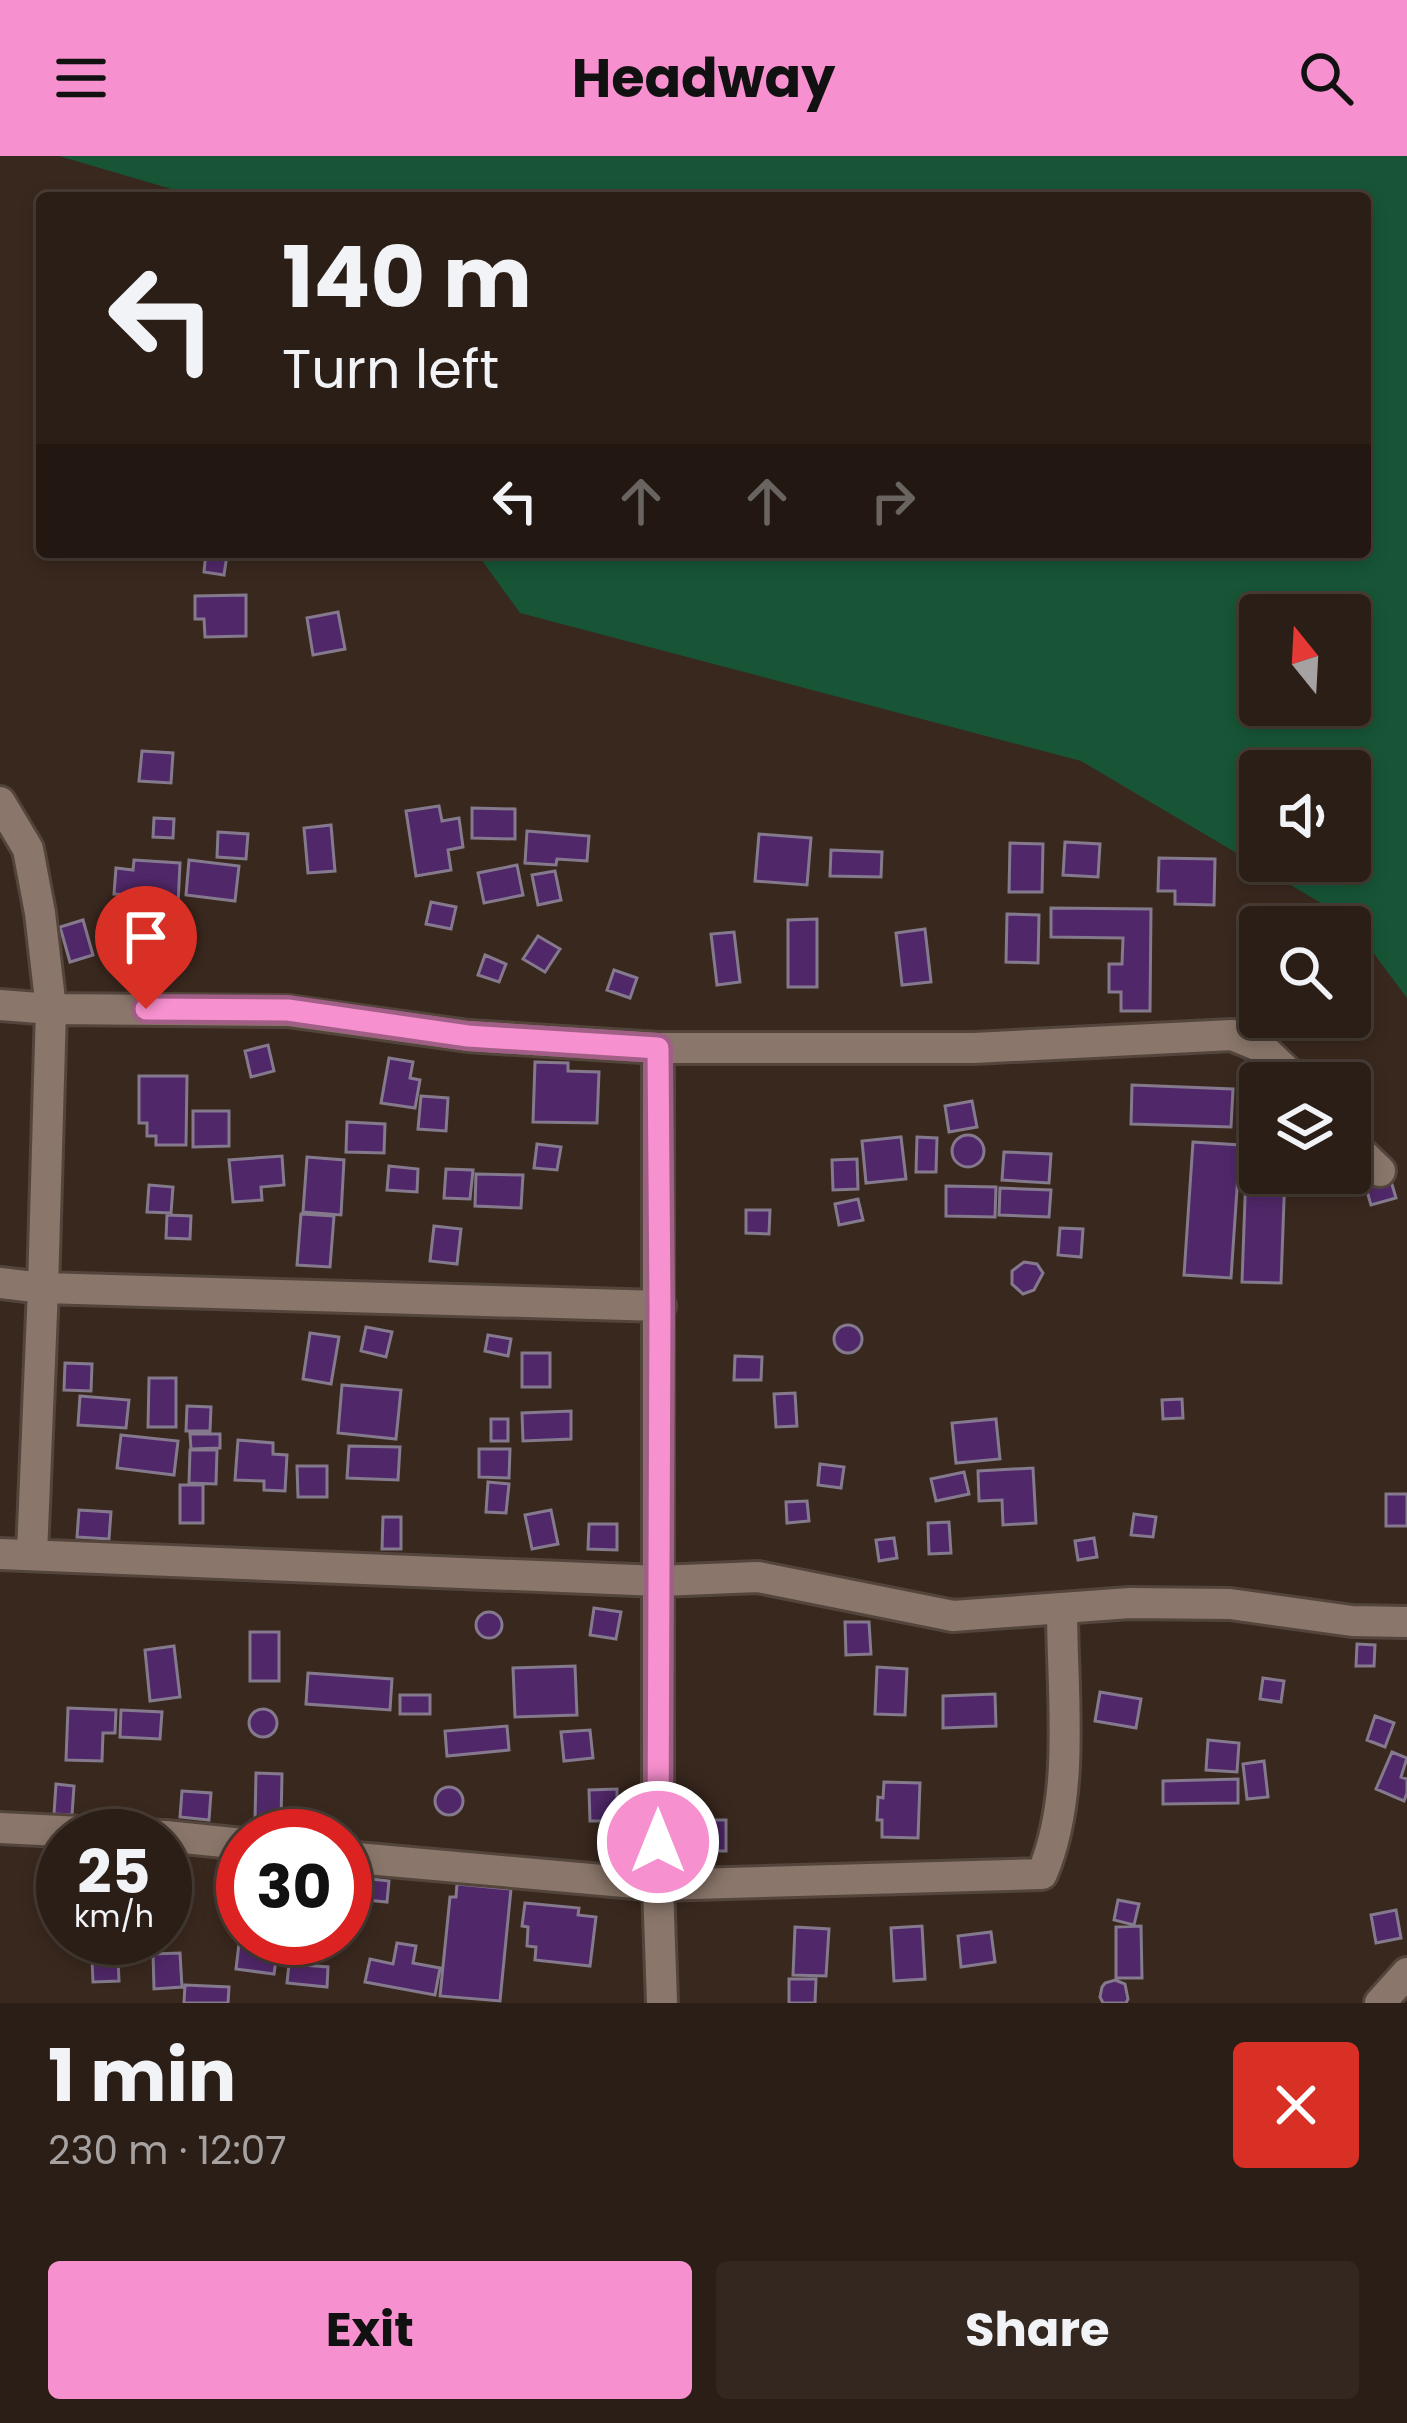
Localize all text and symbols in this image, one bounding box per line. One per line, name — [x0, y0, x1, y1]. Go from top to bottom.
text: Headway — [572, 40, 835, 116]
icon: menu — [48, 45, 114, 111]
icon: search — [1293, 45, 1359, 111]
text: 140 m — [282, 219, 532, 336]
icon: left — [84, 240, 240, 396]
text: Turn left — [282, 331, 499, 407]
icon: left — [482, 468, 548, 534]
icon: ahead — [608, 468, 674, 534]
icon: ahead — [734, 468, 800, 534]
icon: right — [860, 468, 926, 534]
north arrow — [1239, 594, 1371, 726]
map controls — [1239, 594, 1371, 1194]
button: sound — [1239, 750, 1371, 882]
pin — [95, 886, 197, 1009]
icon: arrive — [113, 904, 179, 970]
button: search — [1239, 906, 1371, 1038]
button: layers — [1239, 1062, 1371, 1194]
position arrow — [595, 1779, 721, 1905]
speed limit sign: 30 — [216, 1809, 372, 1965]
text: 25 — [77, 1830, 151, 1914]
text: km/h — [74, 1895, 154, 1938]
text: 1 min — [48, 2025, 236, 2126]
button: close — [1233, 2042, 1359, 2168]
text: 230 m · 12:07 — [48, 2123, 287, 2178]
button: Exit — [48, 2261, 692, 2399]
button: Share — [716, 2261, 1359, 2399]

